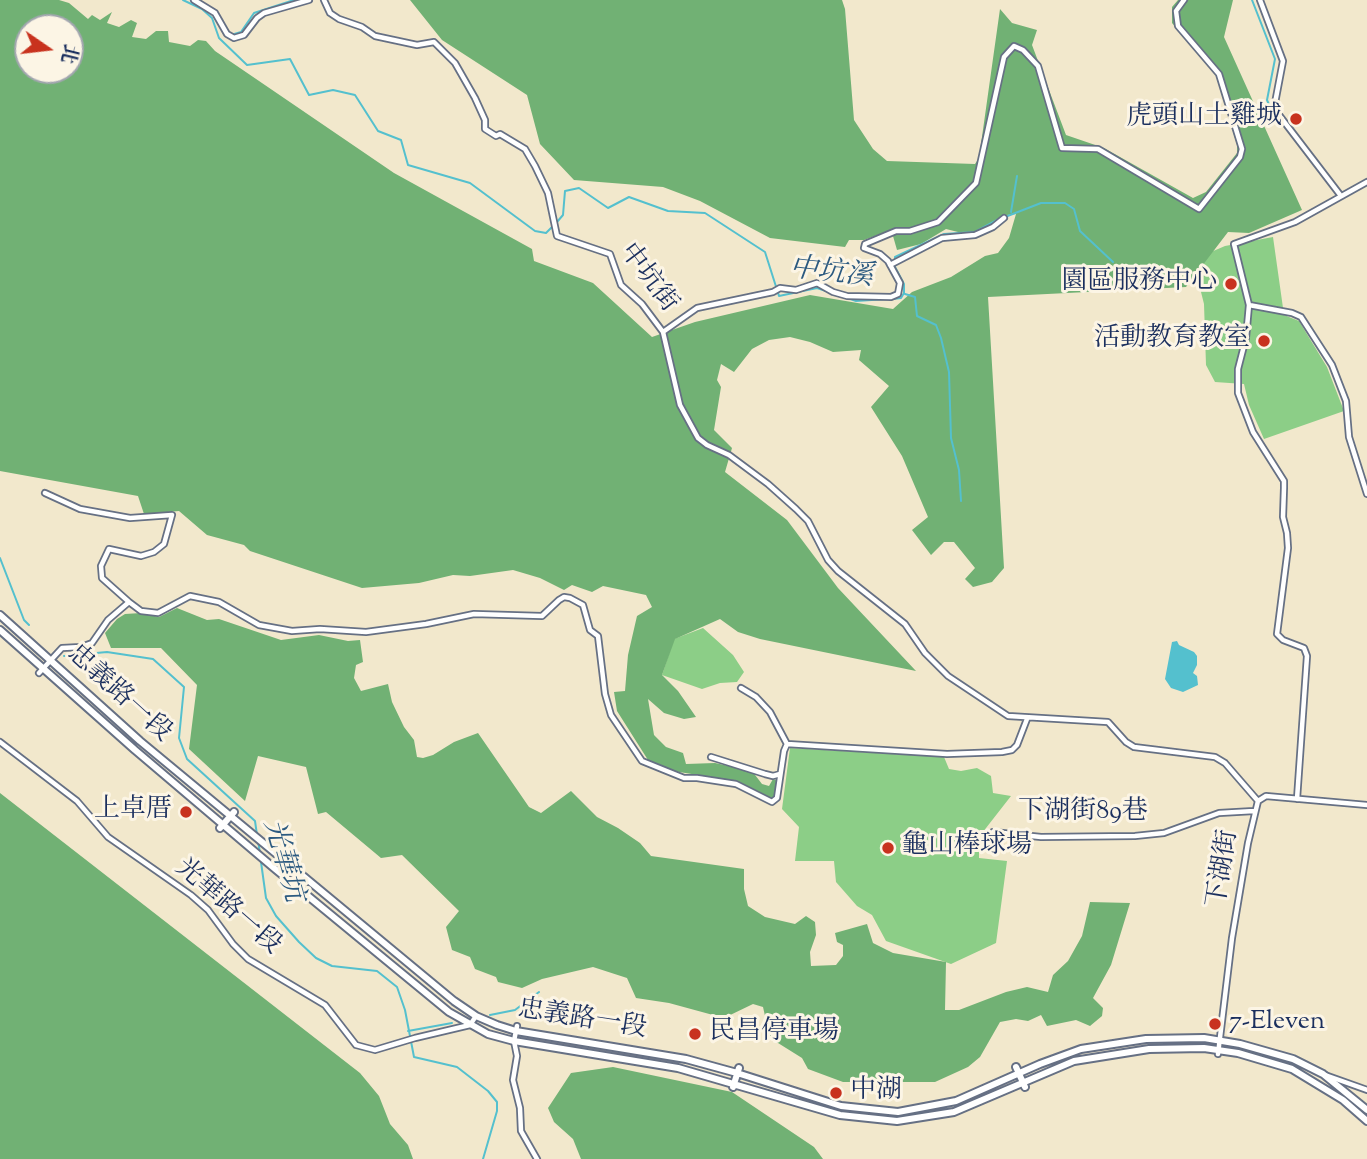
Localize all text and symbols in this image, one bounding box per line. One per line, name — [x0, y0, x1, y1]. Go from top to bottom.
north arrow — [14, 14, 84, 84]
text: 北 — [53, 41, 83, 66]
place label: 虎頭山土雞城 — [1126, 103, 1282, 135]
marker: 虎頭山土雞城 — [1288, 111, 1304, 127]
street label: 中坑街 — [611, 238, 683, 320]
water label: 中坑溪 — [787, 254, 875, 296]
place label: 園區服務中心 — [1061, 268, 1217, 300]
marker: 園區服務中心 — [1223, 276, 1239, 292]
place label: 活動教育教室 — [1094, 325, 1250, 357]
marker: 活動教育教室 — [1256, 333, 1272, 349]
street label: 忠義路一段 — [59, 640, 177, 750]
place label: 上卓厝 — [94, 796, 172, 828]
street label: 下湖街89巷 — [1018, 798, 1148, 830]
marker: 上卓厝 — [178, 804, 194, 820]
water label: 光華坑 — [253, 816, 309, 906]
street label: 下湖街 — [1203, 828, 1247, 910]
place label: 龜山棒球場 — [902, 832, 1032, 864]
marker: 龜山棒球場 — [880, 840, 896, 856]
street label: 光華路一段 — [168, 854, 286, 962]
street label: 忠義路一段 — [515, 995, 649, 1047]
place label: 7-Eleven — [1229, 1008, 1325, 1040]
marker: 7-Eleven — [1207, 1016, 1223, 1032]
place label: 民昌停車場 — [709, 1018, 839, 1050]
marker: 民昌停車場 — [687, 1026, 703, 1042]
place label: 中湖 — [850, 1077, 902, 1109]
marker: 中湖 — [828, 1085, 844, 1101]

